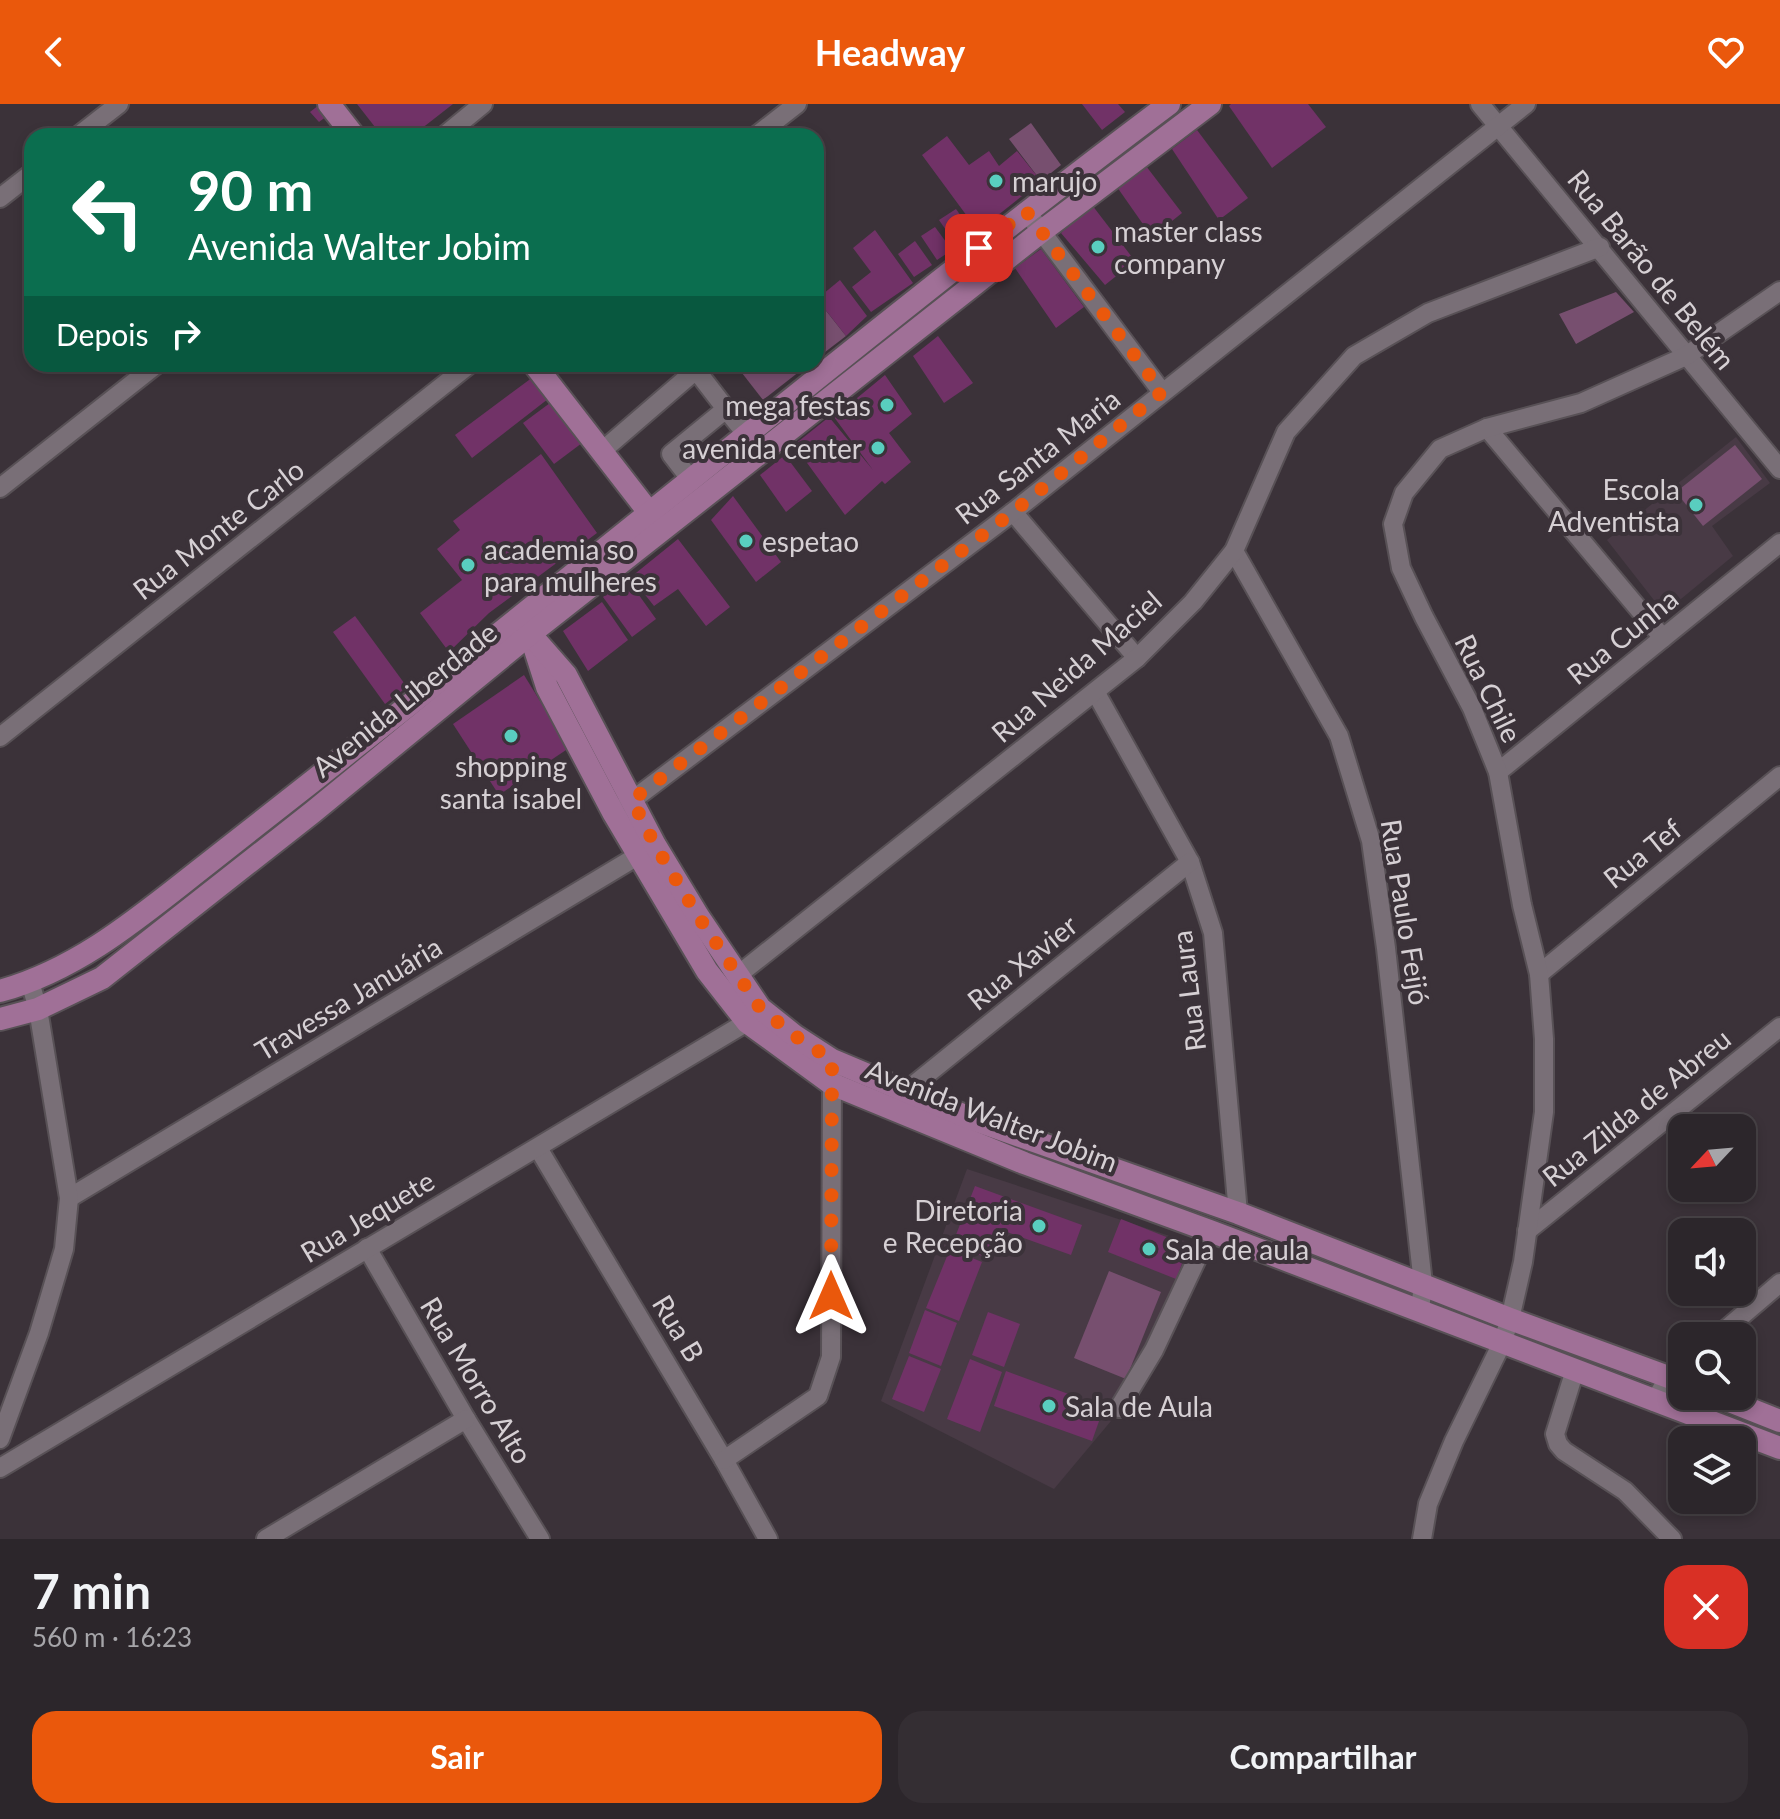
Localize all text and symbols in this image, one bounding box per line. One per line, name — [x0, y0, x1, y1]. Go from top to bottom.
icon: back — [32, 30, 76, 74]
text: Headway — [815, 30, 965, 74]
icon: heart — [1704, 30, 1748, 74]
text: 90 m — [188, 156, 313, 223]
icon: left — [56, 160, 160, 264]
street label: Rua Barão de Belém — [1561, 162, 1743, 376]
place label: marujo — [1012, 164, 1097, 198]
marker: marujo — [987, 172, 1005, 190]
pin — [945, 214, 1013, 282]
place label: master class company — [1114, 214, 1263, 280]
text: Avenida Walter Jobim — [188, 224, 531, 268]
icon: arrive — [957, 226, 1001, 270]
marker: master class company — [1089, 238, 1107, 256]
icon: right — [164, 312, 208, 356]
text: Depois — [56, 316, 148, 352]
street label: Rua Santa Maria — [948, 381, 1126, 531]
place label: mega festas — [725, 388, 871, 422]
marker: mega festas — [878, 396, 896, 414]
place label: avenida center — [682, 431, 862, 465]
marker: avenida center — [869, 439, 887, 457]
street label: Rua Monte Carlo — [126, 452, 310, 606]
place label: Escola Adventista — [1548, 472, 1680, 538]
marker: Escola Adventista — [1687, 496, 1705, 514]
place label: espetao — [762, 524, 859, 558]
place label: academia so para mulheres — [484, 532, 657, 598]
marker: espetao — [737, 532, 755, 550]
marker: academia so para mulheres — [459, 556, 477, 574]
street label: Rua Cunha — [1560, 581, 1684, 691]
street label: Rua Neida Maciel — [984, 583, 1168, 749]
street label: Avenida Liberdade — [305, 614, 503, 784]
street label: Rua Chile — [1448, 628, 1530, 748]
marker: shopping santa isabel — [502, 727, 520, 745]
place label: shopping santa isabel — [440, 749, 582, 815]
street label: Rua Tef — [1596, 811, 1688, 895]
street label: Rua Paulo Feijó — [1375, 817, 1437, 1007]
street label: Rua Xavier — [960, 907, 1084, 1017]
street label: Travessa Januária — [249, 929, 447, 1067]
street label: Rua Laura — [1164, 929, 1212, 1053]
street label: Rua Zilda de Abreu — [1535, 1021, 1737, 1193]
street label: Avenida Walter Jobim — [861, 1051, 1123, 1179]
north arrow — [1668, 1114, 1756, 1202]
map controls — [1668, 1114, 1756, 1514]
street label: Rua Jequete — [294, 1163, 440, 1269]
place label: Diretoria e Recepção — [883, 1193, 1023, 1259]
marker: Diretoria e Recepção — [1030, 1217, 1048, 1235]
button: sound — [1668, 1218, 1756, 1306]
place label: Sala de aula — [1165, 1232, 1309, 1266]
marker: Sala de aula — [1140, 1240, 1158, 1258]
position arrow — [789, 1254, 873, 1338]
street label: Rua B — [646, 1288, 712, 1368]
street label: Rua Morro Alto — [414, 1291, 540, 1469]
button: search — [1668, 1322, 1756, 1410]
place label: Sala de Aula — [1065, 1389, 1213, 1423]
marker: Sala de Aula — [1040, 1397, 1058, 1415]
button: layers — [1668, 1426, 1756, 1514]
text: 7 min — [32, 1562, 151, 1619]
button: close — [1664, 1565, 1748, 1649]
text: 560 m · 16:23 — [32, 1621, 192, 1653]
button: Sair — [32, 1711, 882, 1803]
button: Compartilhar — [898, 1711, 1748, 1803]

